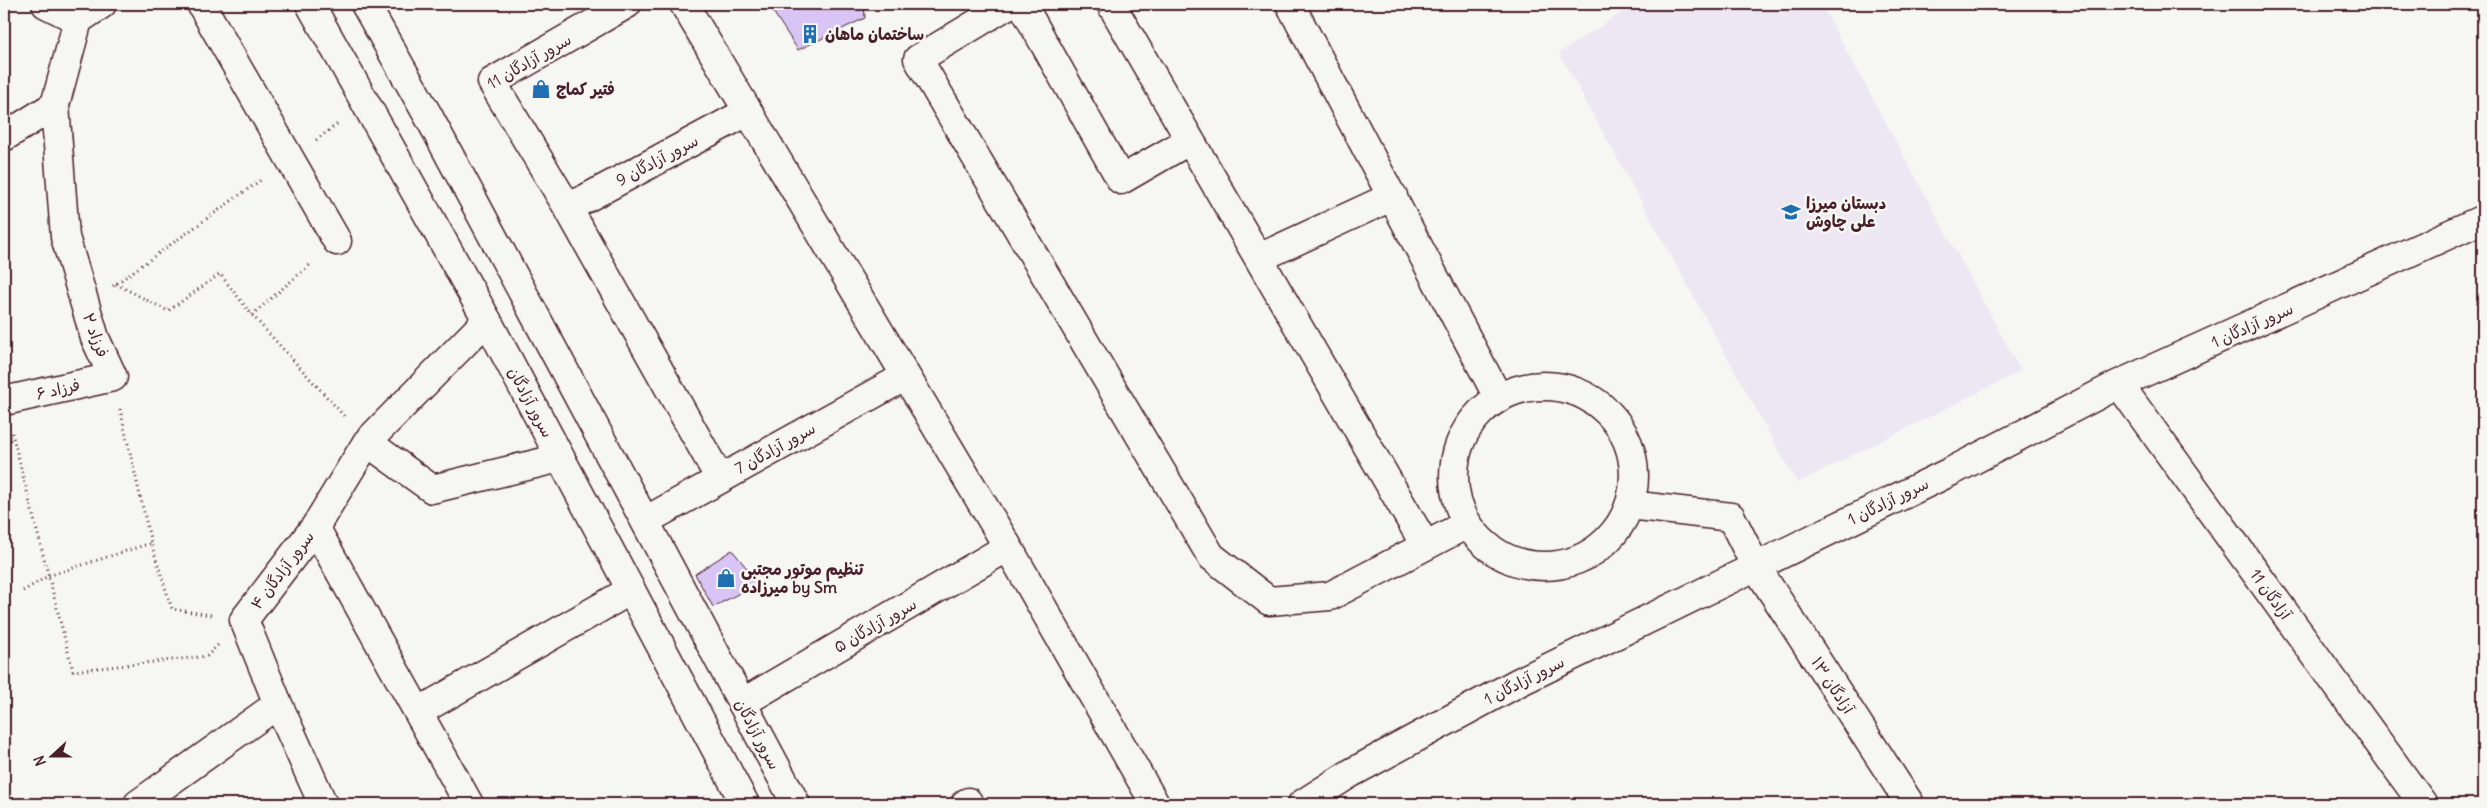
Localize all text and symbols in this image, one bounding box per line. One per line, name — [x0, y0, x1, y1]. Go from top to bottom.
building icon: ساختمان ماهان — [799, 23, 821, 45]
place label: ساختمان ماهان — [825, 24, 924, 44]
street label: سرور آزادگان 11 — [483, 29, 575, 93]
shop icon: فتیر کماج — [530, 78, 552, 100]
place label: فتیر کماج — [556, 79, 615, 99]
street label: سرور آزادگان 9 — [612, 130, 702, 190]
place label: دبستان میرزا علی چاوش — [1806, 193, 1886, 232]
school or university icon: دبستان میرزا علی چاوش — [1780, 201, 1802, 223]
street label: سرور آزادگان 1 — [2208, 298, 2296, 352]
street label: فرزاد ۲ — [79, 310, 113, 360]
street label: سرور آزادگان — [504, 363, 558, 441]
street label: فرزاد ۶ — [34, 374, 82, 404]
street label: سرور آزادگان 7 — [731, 418, 819, 478]
street label: سرور آزادگان 1 — [1844, 473, 1932, 529]
street label: سرور آزادگان ۴ — [246, 527, 318, 613]
place label: تنظیم موتور مجتبی میرزاده by Sm — [741, 559, 865, 598]
street label: آزادگان 11 — [2246, 565, 2297, 624]
shop icon: تنظیم موتور مجتبی میرزاده by Sm — [715, 567, 737, 589]
street label: سرور آزادگان ۵ — [830, 593, 920, 657]
street label: سرور آزادگان 1 — [1480, 651, 1568, 709]
street label: آزادگان ۱۳ — [1807, 653, 1859, 718]
street label: سرور آزادگان — [731, 695, 785, 773]
north arrow — [28, 730, 78, 780]
text: N — [30, 753, 50, 768]

